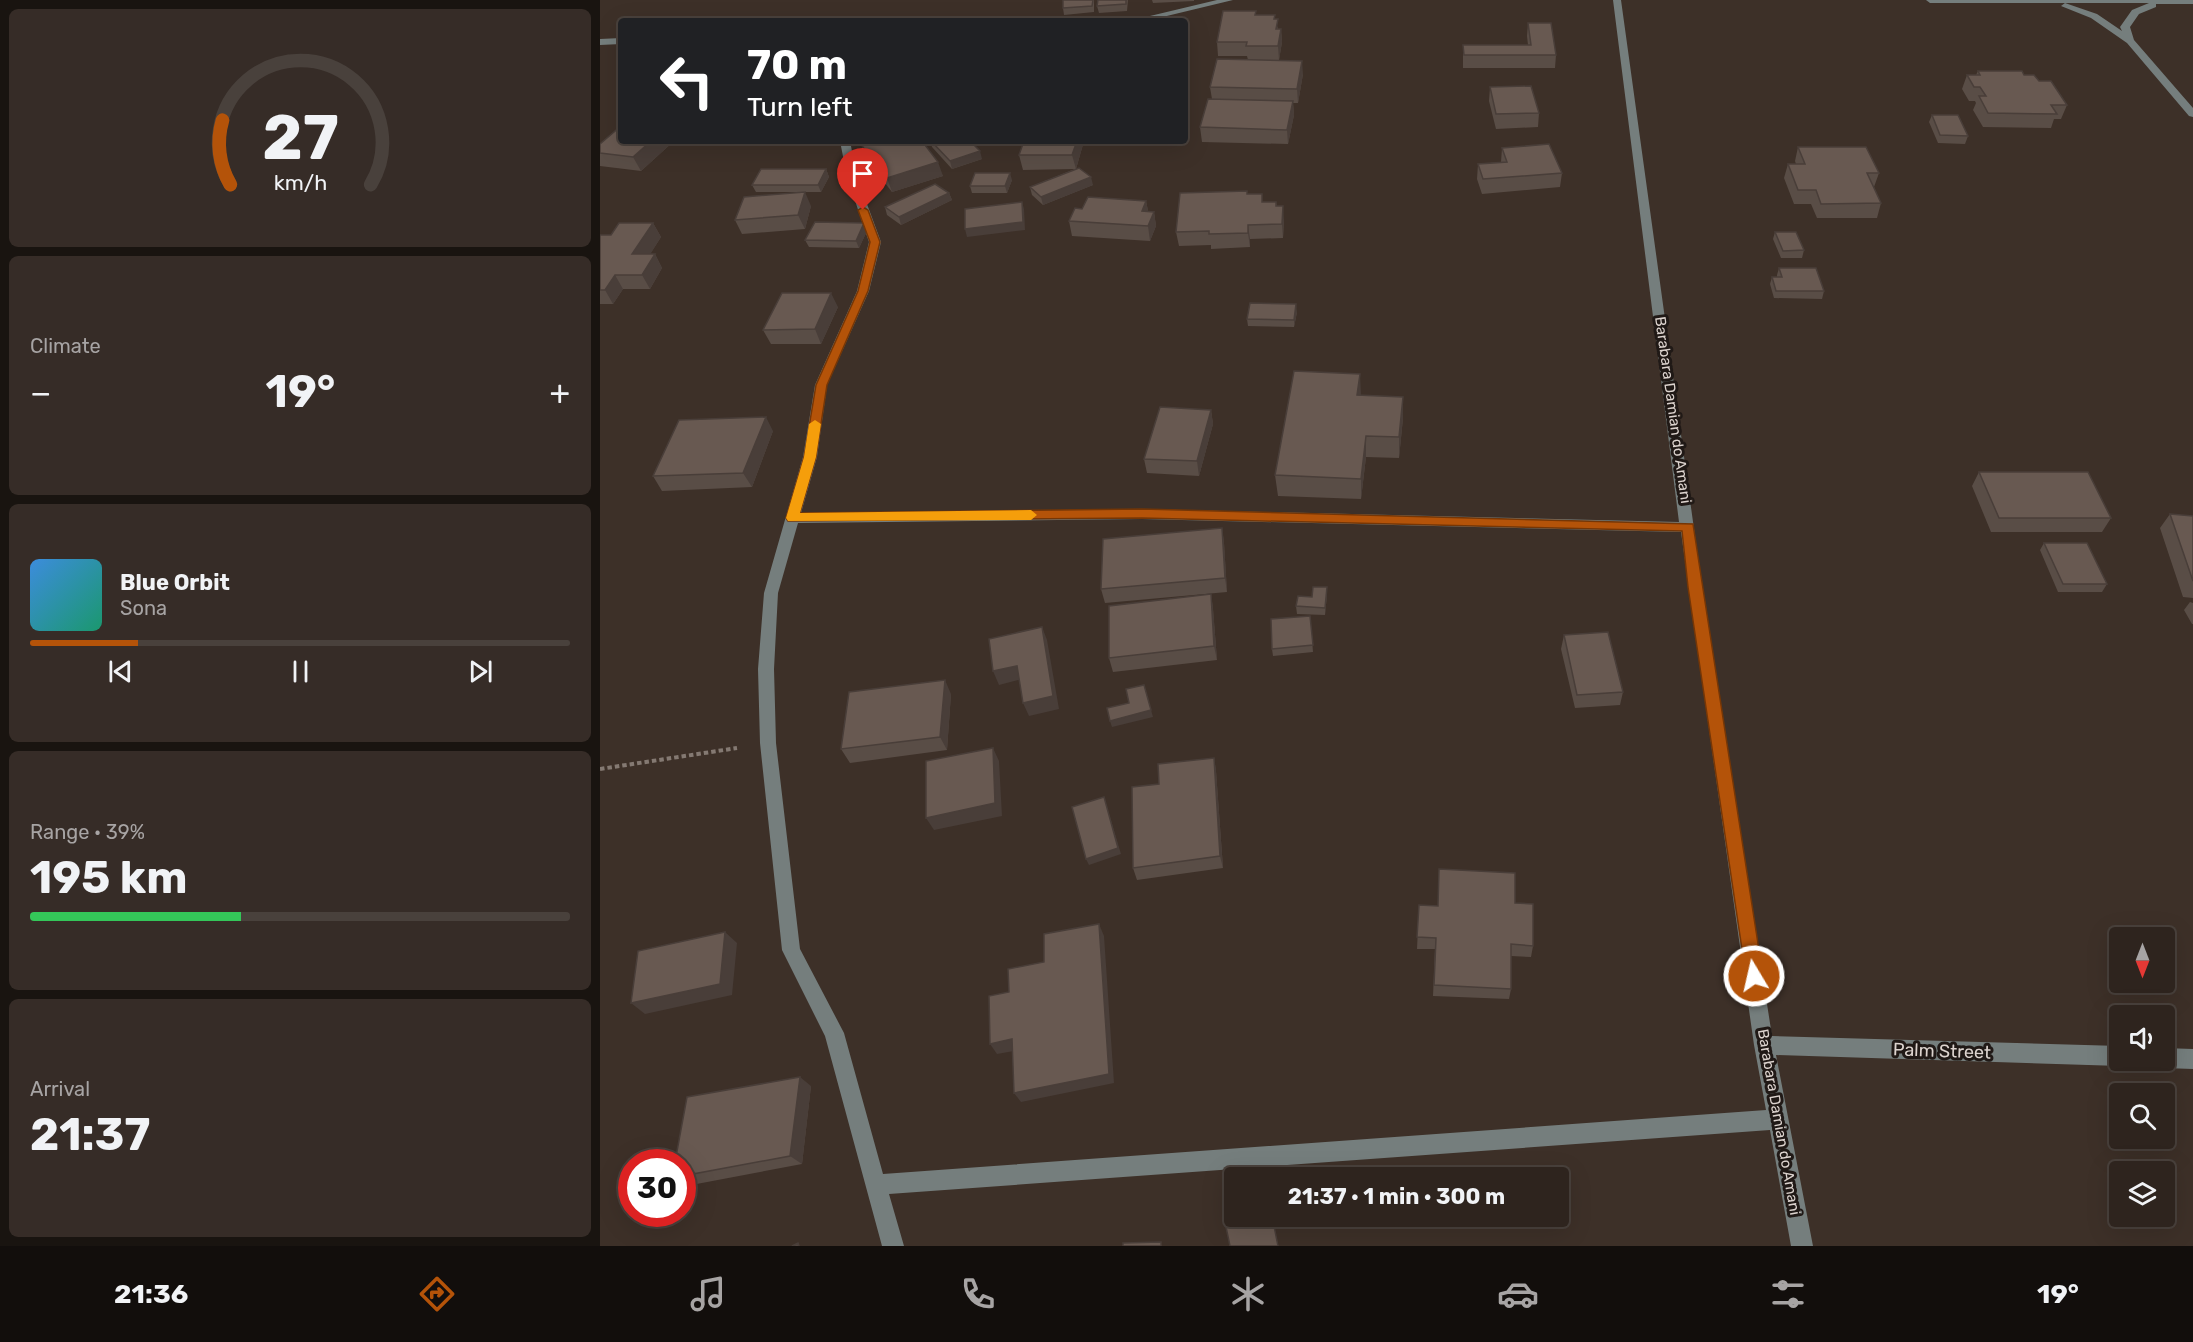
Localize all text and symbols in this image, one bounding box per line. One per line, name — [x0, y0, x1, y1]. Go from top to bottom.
text: 70 m — [747, 40, 847, 90]
icon: left — [648, 42, 726, 120]
text: Turn left — [747, 91, 852, 123]
text: 27 — [262, 101, 338, 175]
pin — [837, 148, 888, 210]
icon: arrive — [846, 157, 879, 190]
text: km/h — [273, 171, 327, 196]
street label: Barabara Damian do Amani — [1651, 315, 1695, 505]
text: Climate — [30, 334, 101, 358]
text: 19° — [266, 365, 335, 418]
text: − — [30, 373, 51, 412]
text: + — [549, 373, 570, 412]
text: Blue Orbit — [120, 569, 230, 596]
text: Sona — [120, 596, 167, 620]
icon: previous — [104, 655, 137, 688]
icon: pause — [284, 655, 317, 688]
icon: next — [464, 655, 497, 688]
text: Range · 39% — [30, 820, 145, 844]
text: 195 km — [30, 851, 187, 904]
north arrow — [2109, 927, 2175, 993]
map controls — [2109, 927, 2175, 1227]
position arrow — [1722, 944, 1786, 1008]
button: sound — [2109, 1005, 2175, 1071]
street label: Barabara Damian do Amani — [1754, 1028, 1804, 1216]
street label: Palm Street — [1893, 1038, 1991, 1064]
text: Arrival — [30, 1077, 90, 1101]
button: search — [2109, 1083, 2175, 1149]
text: 21:37 — [30, 1108, 150, 1161]
speed limit sign: 30 — [618, 1149, 696, 1227]
button: layers — [2109, 1161, 2175, 1227]
text: 21:37 · 1 min · 300 m — [1288, 1183, 1505, 1210]
icon: directions — [416, 1273, 458, 1315]
icon: music — [687, 1273, 729, 1315]
icon: phone — [957, 1273, 999, 1315]
icon: climate — [1227, 1273, 1269, 1315]
icon: car — [1497, 1273, 1539, 1315]
icon: filters — [1767, 1273, 1809, 1315]
text: 21:36 — [114, 1278, 188, 1310]
text: 19° — [2037, 1278, 2079, 1310]

